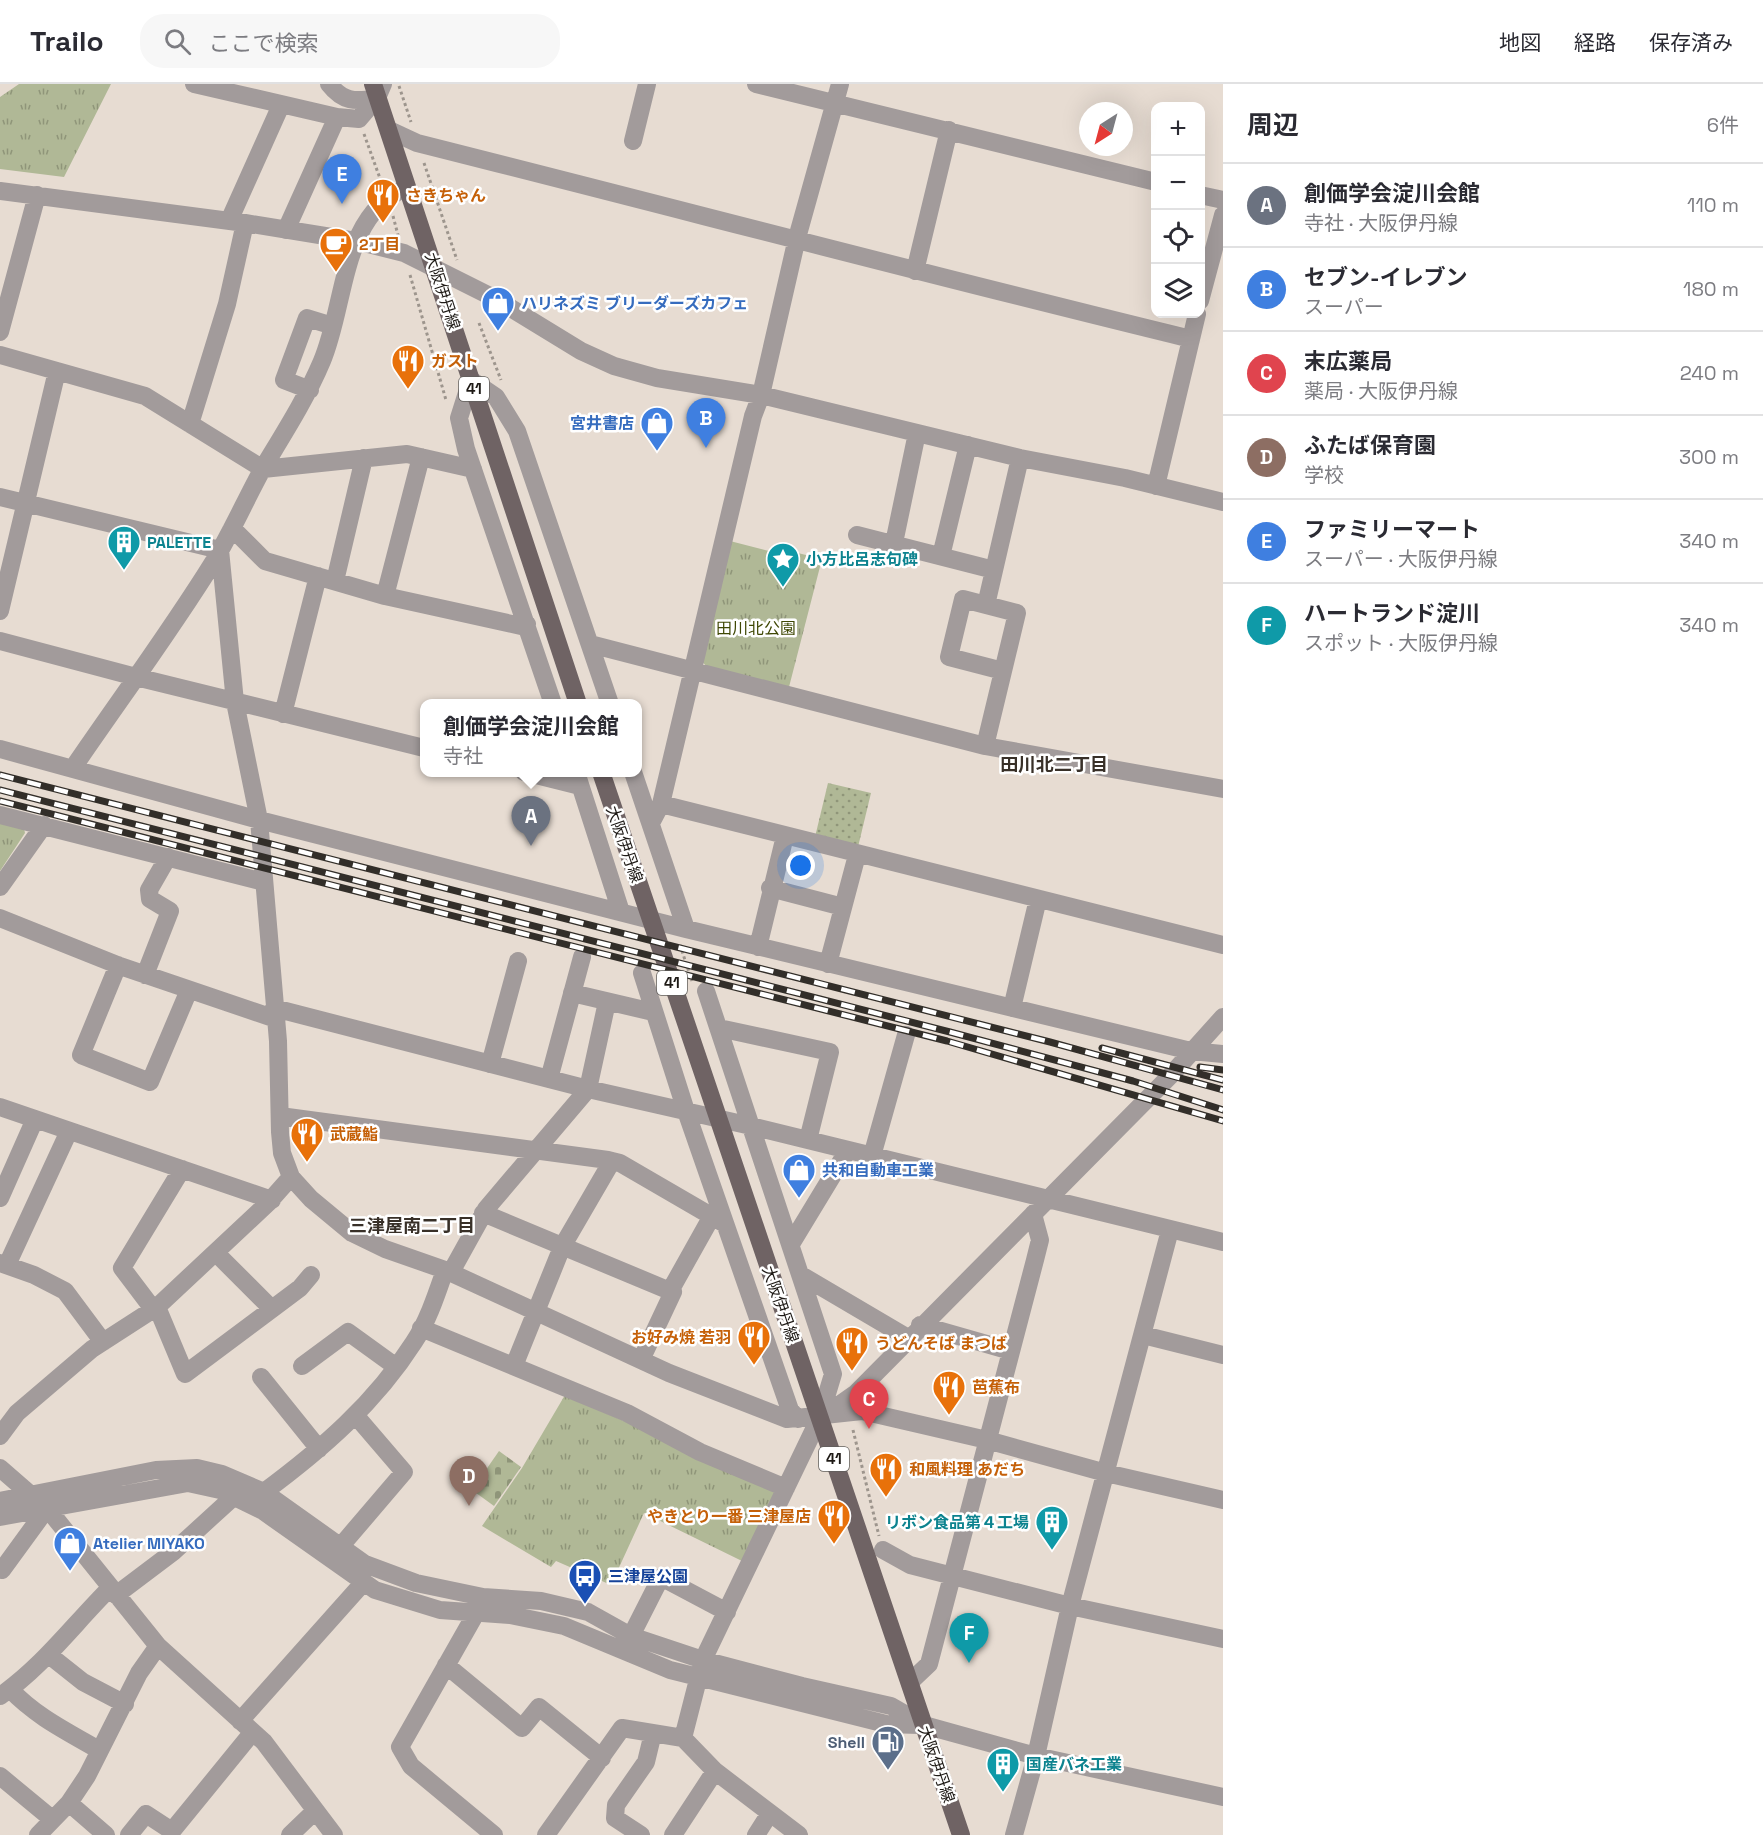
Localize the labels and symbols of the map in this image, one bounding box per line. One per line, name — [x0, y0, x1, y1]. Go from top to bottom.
north arrow — [1079, 102, 1133, 156]
pin: E — [322, 154, 362, 204]
restaurant icon: さきちゃん — [365, 177, 401, 224]
place label: さきちゃん — [406, 185, 486, 206]
cafe icon: 2丁目 — [318, 226, 354, 273]
place label: 2丁目 — [359, 234, 401, 255]
street label: 大阪伊丹線 — [420, 250, 465, 332]
shop icon: ハリネズミ ブリーダーズカフェ — [480, 285, 516, 332]
place label: ハリネズミ ブリーダーズカフェ — [521, 293, 748, 314]
restaurant icon: ガスト — [390, 343, 426, 390]
place label: ガスト — [431, 351, 479, 372]
road number: 41 — [459, 377, 489, 401]
pin: B — [686, 398, 726, 448]
shop icon: 宮井書店 — [639, 405, 675, 452]
place label: 宮井書店 — [570, 413, 634, 434]
building icon: PALETTE — [106, 524, 142, 571]
place label: PALETTE — [147, 532, 211, 553]
place icon: 小方比呂志句碑 — [765, 541, 801, 588]
place label: 小方比呂志句碑 — [806, 549, 918, 570]
park label: 田川北公園 — [716, 618, 796, 639]
district label: 田川北二丁目 — [1000, 753, 1108, 776]
pin: A — [512, 796, 550, 846]
street label: 大阪伊丹線 — [602, 803, 647, 885]
your location — [786, 851, 815, 880]
road number: 41 — [657, 971, 687, 995]
restaurant icon: 武蔵鮨 — [289, 1116, 325, 1163]
place label: 武蔵鮨 — [330, 1124, 378, 1145]
shop icon: 共和自動車工業 — [781, 1152, 817, 1199]
place label: 共和自動車工業 — [822, 1160, 934, 1181]
district label: 三津屋南二丁目 — [349, 1214, 475, 1237]
street label: 大阪伊丹線 — [758, 1263, 803, 1345]
restaurant icon: お好み焼 若羽 — [736, 1319, 772, 1366]
restaurant icon: うどんそば まつば — [834, 1325, 870, 1372]
place label: お好み焼 若羽 — [631, 1327, 731, 1348]
place label: うどんそば まつば — [875, 1333, 1007, 1354]
restaurant icon: 芭蕉布 — [931, 1369, 967, 1416]
place label: 芭蕉布 — [972, 1377, 1020, 1398]
pin: C — [850, 1380, 888, 1429]
road number: 41 — [819, 1447, 849, 1471]
restaurant icon: 和風料理 あだち — [868, 1451, 904, 1498]
pin: D — [450, 1456, 488, 1506]
place label: 和風料理 あだち — [909, 1459, 1025, 1480]
restaurant icon: やきとり一番 三津屋店 — [816, 1498, 852, 1545]
building icon: リボン食品第４工場 — [1034, 1504, 1070, 1551]
place label: やきとり一番 三津屋店 — [647, 1506, 811, 1527]
place label: リボン食品第４工場 — [885, 1512, 1029, 1533]
shop icon: Atelier MIYAKO — [52, 1525, 88, 1572]
place label: Atelier MIYAKO — [93, 1533, 205, 1554]
bus stop icon: 三津屋公園 — [567, 1558, 603, 1605]
place label: 三津屋公園 — [608, 1566, 688, 1587]
pin: F — [950, 1614, 988, 1663]
street label: 大阪伊丹線 — [914, 1723, 959, 1805]
fuel station icon: Shell — [870, 1724, 906, 1771]
place label: Shell — [828, 1732, 865, 1753]
building icon: 国産バネ工業 — [985, 1746, 1021, 1793]
place label: 国産バネ工業 — [1026, 1754, 1122, 1775]

